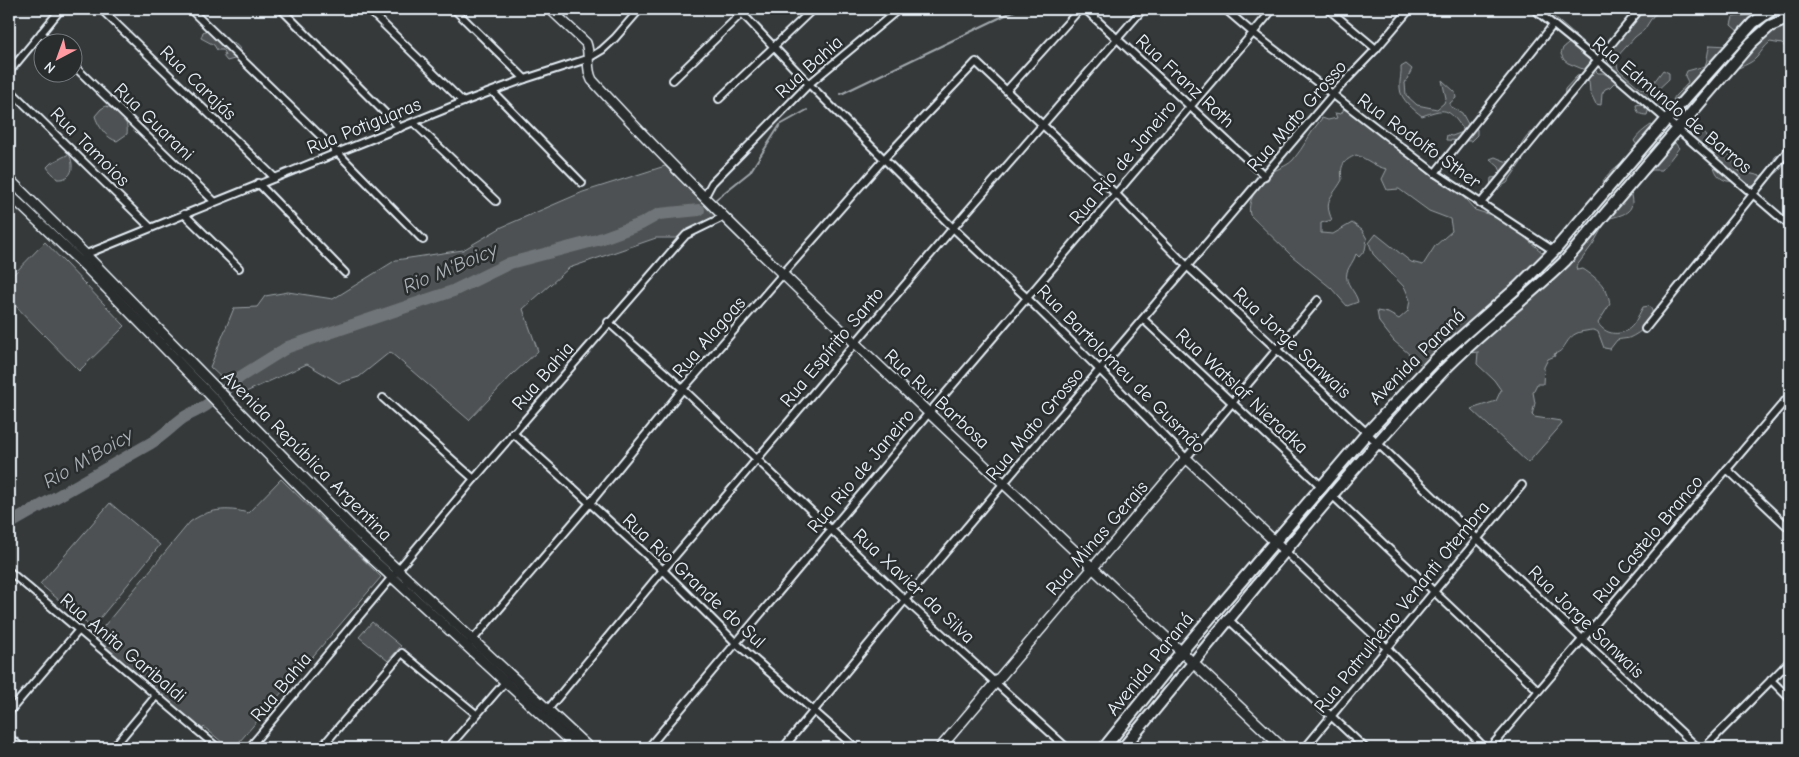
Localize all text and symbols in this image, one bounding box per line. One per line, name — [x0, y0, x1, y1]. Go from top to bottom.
street label: Rua Franz Roth — [1131, 30, 1239, 132]
street label: Rua Bahia — [771, 31, 847, 103]
north arrow — [32, 32, 82, 82]
street label: Rua Edmundo de Barros — [1588, 32, 1756, 178]
street label: Rua Carajás — [155, 41, 241, 125]
street label: Rua Mato Grosso — [1243, 56, 1351, 176]
text: N — [41, 58, 59, 77]
street label: Rua Guarani — [110, 79, 198, 165]
street label: Rua Rodolfo Sther — [1353, 89, 1485, 193]
street label: Rua Potiguaras — [304, 93, 424, 159]
street label: Rua Rio de Janeiro — [1065, 95, 1181, 229]
street label: Rua Tamoios — [46, 103, 134, 191]
water label: Rio M'Boicy — [399, 237, 502, 298]
street label: Rua Bartolomeu de Gusmão — [1032, 280, 1210, 458]
street label: Rua Espírito Santo — [775, 283, 889, 411]
street label: Rua Jorge Sanwais — [1229, 283, 1355, 403]
street label: Rua Alagoas — [668, 292, 750, 382]
street label: Avenida Paraná — [1365, 305, 1469, 409]
street label: Rua Watslaf Nieradka — [1171, 324, 1313, 458]
street label: Rua Bahia — [507, 337, 579, 415]
street label: Rua Rui Barbosa — [880, 345, 994, 453]
street label: Rua Mato Grosso — [981, 363, 1089, 485]
street label: Avenida República Argentina — [217, 366, 397, 546]
street label: Rua Rio de Janeiro — [803, 404, 919, 538]
water label: Rio M'Boicy — [39, 422, 138, 493]
street label: Rua Castelo Branco — [1588, 471, 1708, 607]
street label: Rua Minas Gerais — [1041, 476, 1153, 600]
street label: Rua Patrulheiro Venanti Otembra — [1310, 497, 1494, 717]
street label: Rua Rio Grande do Sul — [618, 509, 770, 653]
street label: Rua Xavier da Silva — [849, 524, 979, 648]
street label: Rua Jorge Sanwais — [1523, 561, 1649, 683]
street label: Rua Anita Garibaldi — [55, 589, 191, 707]
street label: Avenida Paraná — [1102, 608, 1198, 720]
street label: Rua Bahia — [246, 648, 316, 726]

